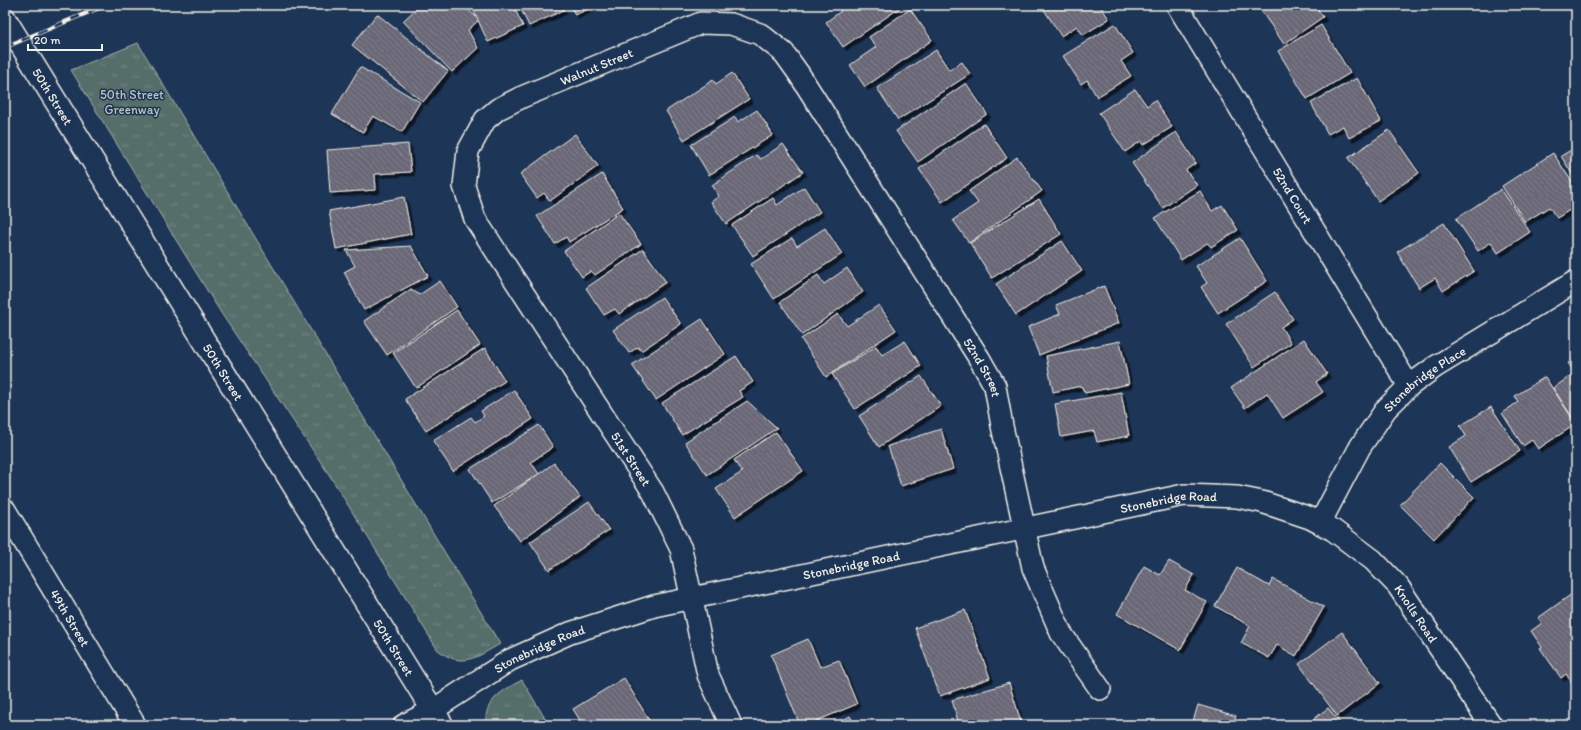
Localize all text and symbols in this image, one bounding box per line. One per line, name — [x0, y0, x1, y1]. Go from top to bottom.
scale bar — [28, 26, 102, 52]
text: 20 m — [34, 33, 61, 47]
street label: Walnut Street — [558, 44, 635, 88]
street label: 50th Street — [30, 65, 76, 128]
park label: 50th Street Greenway — [100, 87, 164, 117]
street label: 52nd Court — [1270, 165, 1316, 226]
street label: 52nd Street — [961, 335, 1004, 398]
street label: 50th Street — [200, 341, 247, 403]
street label: Stonebridge Place — [1380, 343, 1468, 415]
street label: 51st Street — [608, 429, 654, 489]
street label: Stonebridge Road — [1119, 487, 1218, 516]
street label: Stonebridge Road — [802, 547, 901, 582]
street label: Knolls Road — [1392, 582, 1441, 645]
street label: 49th Street — [47, 587, 93, 649]
street label: 50th Street — [371, 616, 417, 679]
street label: Stonebridge Road — [491, 621, 587, 676]

